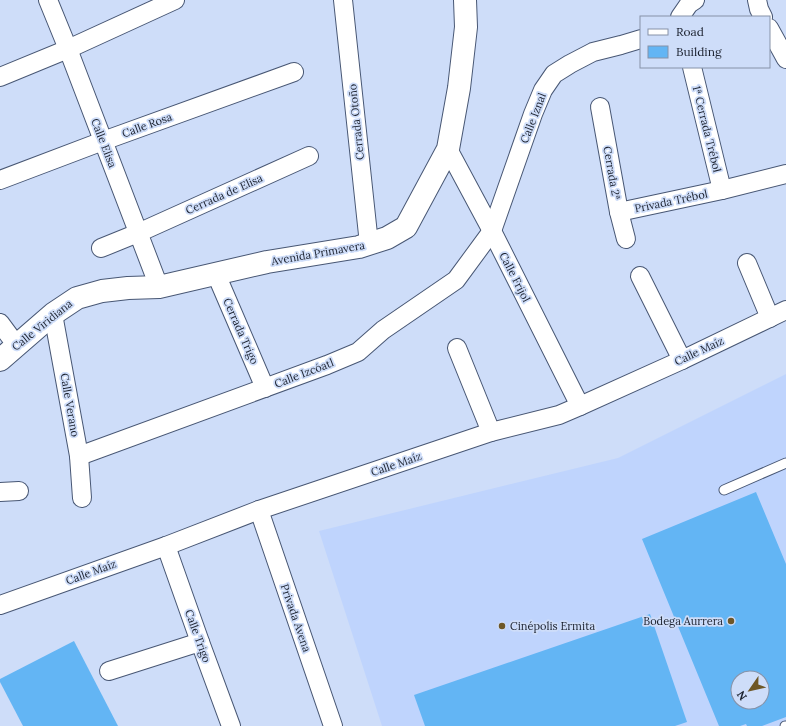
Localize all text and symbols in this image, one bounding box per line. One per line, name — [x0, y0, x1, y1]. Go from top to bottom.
legend — [640, 16, 770, 68]
text: Road — [676, 24, 704, 39]
text: Building — [676, 44, 722, 59]
street label: Cerrada Otoño — [345, 83, 367, 161]
street label: 1ª Cerrada Trébol — [689, 84, 725, 174]
street label: Calle Iznal — [517, 91, 549, 145]
street label: Calle Rosa — [120, 109, 174, 141]
street label: Calle Elisa — [88, 116, 120, 170]
street label: Cerrada 2ª — [600, 145, 624, 201]
street label: Cerrada de Elisa — [183, 171, 265, 217]
street label: Privada Trébol — [633, 186, 709, 216]
street label: Avenida Primavera — [269, 238, 366, 268]
street label: Calle Frijol — [496, 250, 534, 304]
street label: Calle Viridiana — [9, 296, 75, 354]
street label: Cerrada Trigo — [220, 296, 262, 366]
street label: Calle Maíz — [672, 333, 726, 368]
street label: Calle Izcóatl — [272, 355, 336, 391]
street label: Calle Verano — [58, 372, 82, 438]
street label: Calle Maíz — [369, 449, 424, 479]
street label: Calle Maíz — [64, 556, 119, 588]
street label: Privada Avena — [278, 582, 314, 654]
street label: Calle Trigo — [182, 608, 214, 664]
place label: Bodega Aurrera — [643, 614, 723, 628]
marker: Bodega Aurrera — [726, 616, 736, 626]
place label: Cinépolis Ermita — [510, 619, 595, 633]
marker: Cinépolis Ermita — [497, 621, 507, 631]
north arrow — [730, 670, 770, 710]
text: N — [733, 688, 750, 703]

